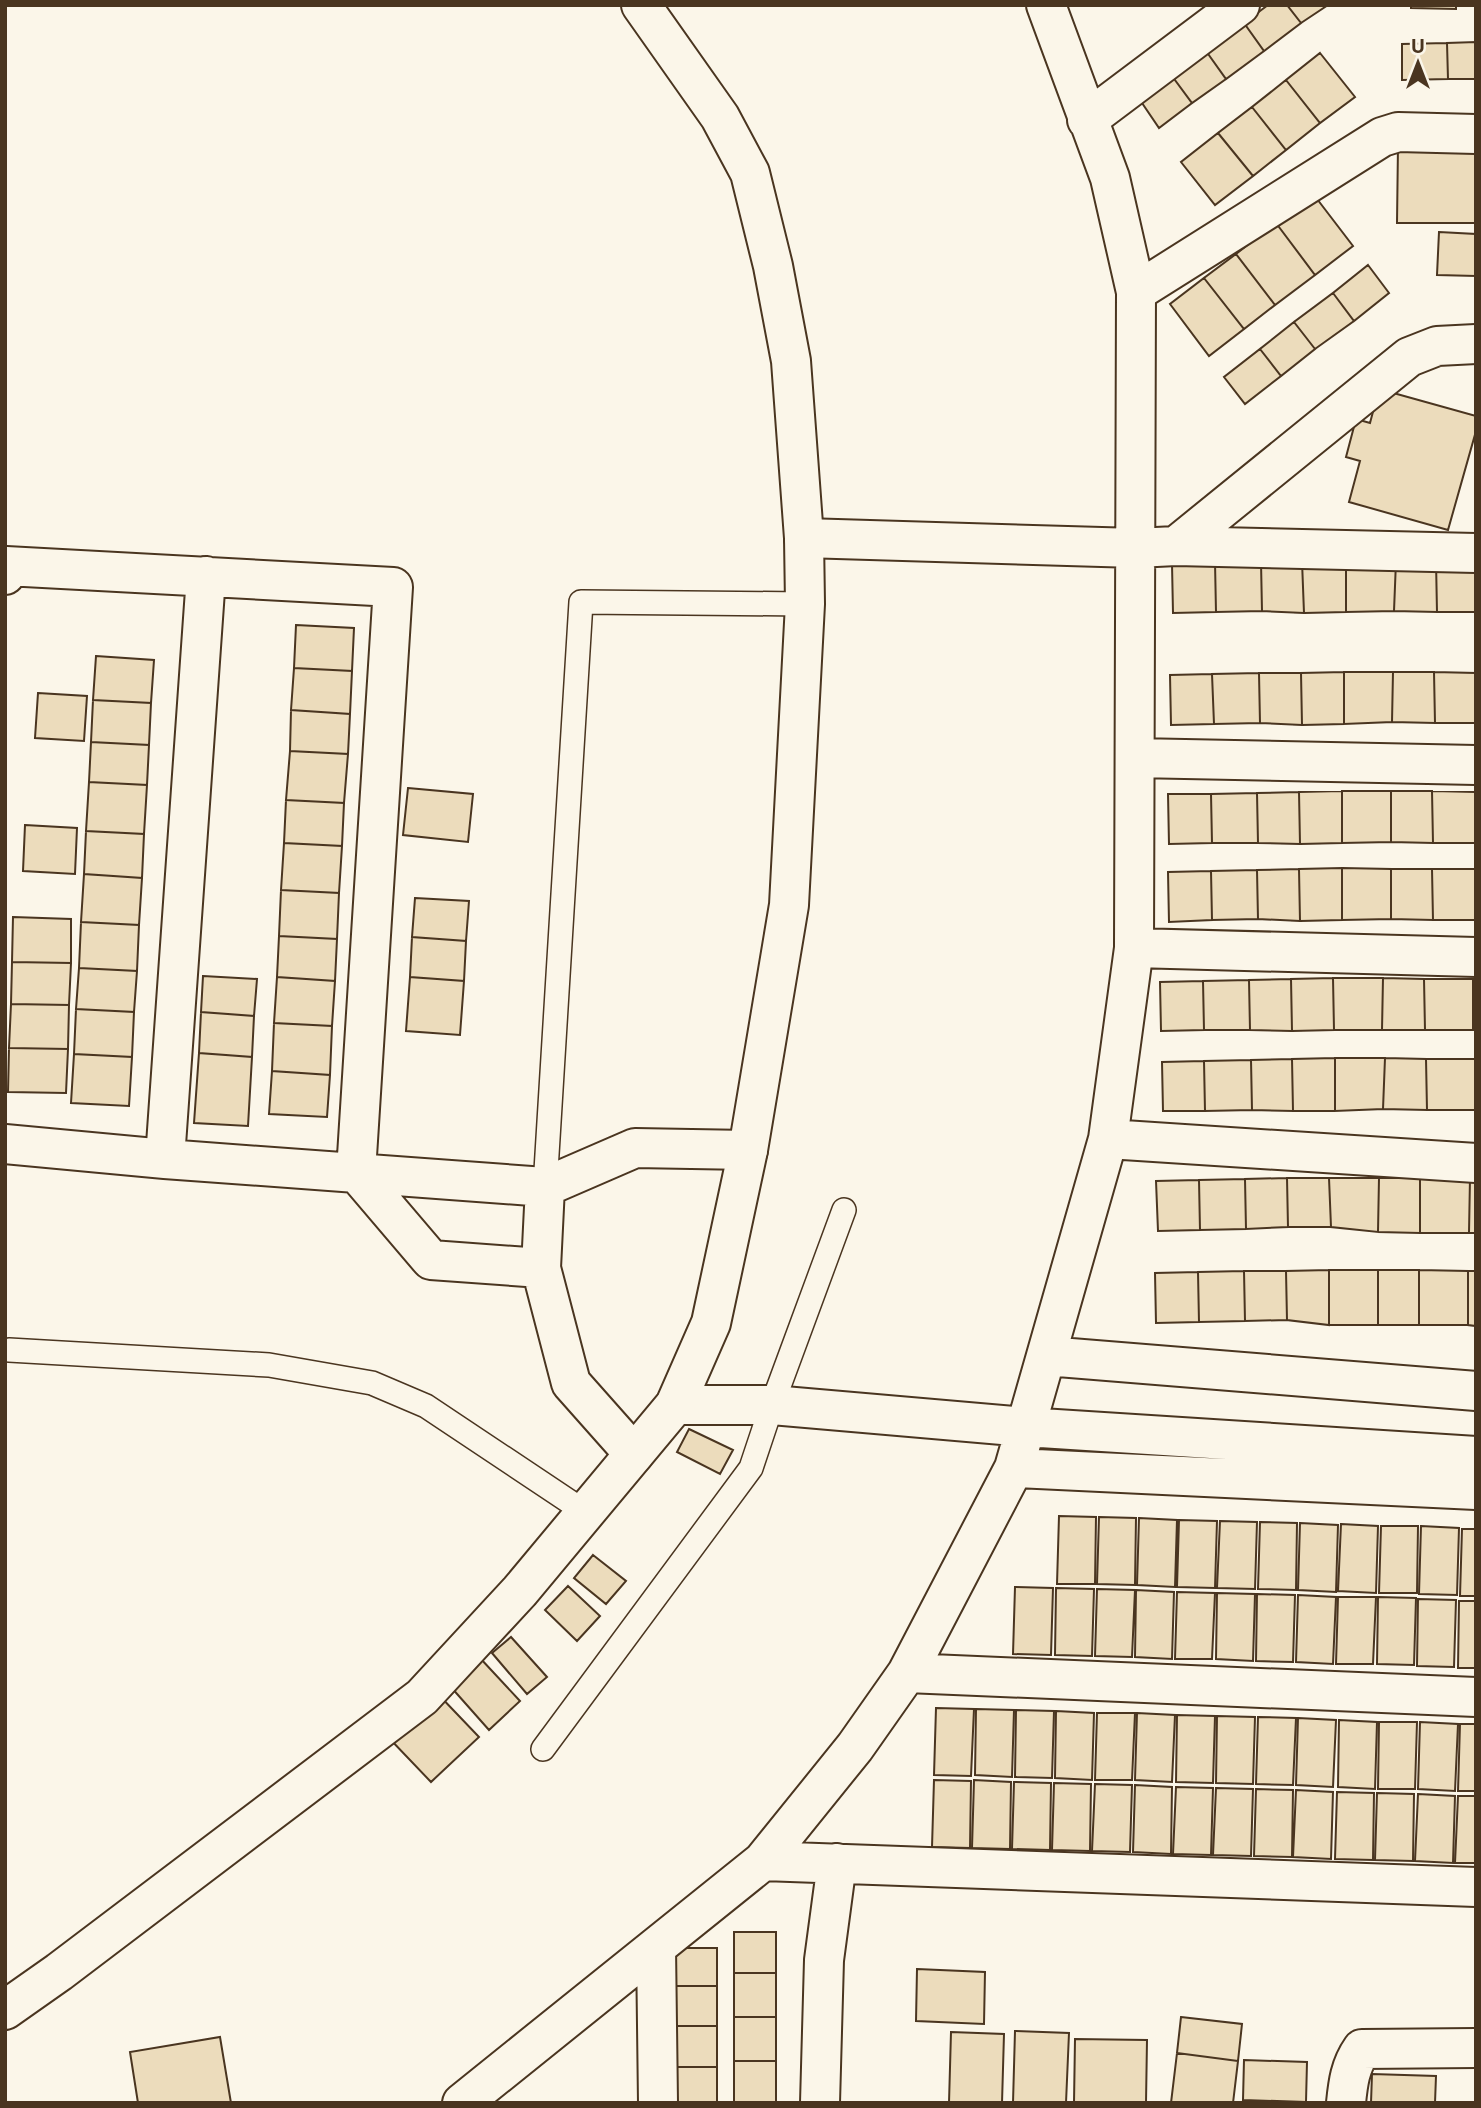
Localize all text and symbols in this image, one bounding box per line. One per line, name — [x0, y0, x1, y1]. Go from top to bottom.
north arrow — [1383, 28, 1453, 98]
text: U — [1411, 33, 1425, 59]

